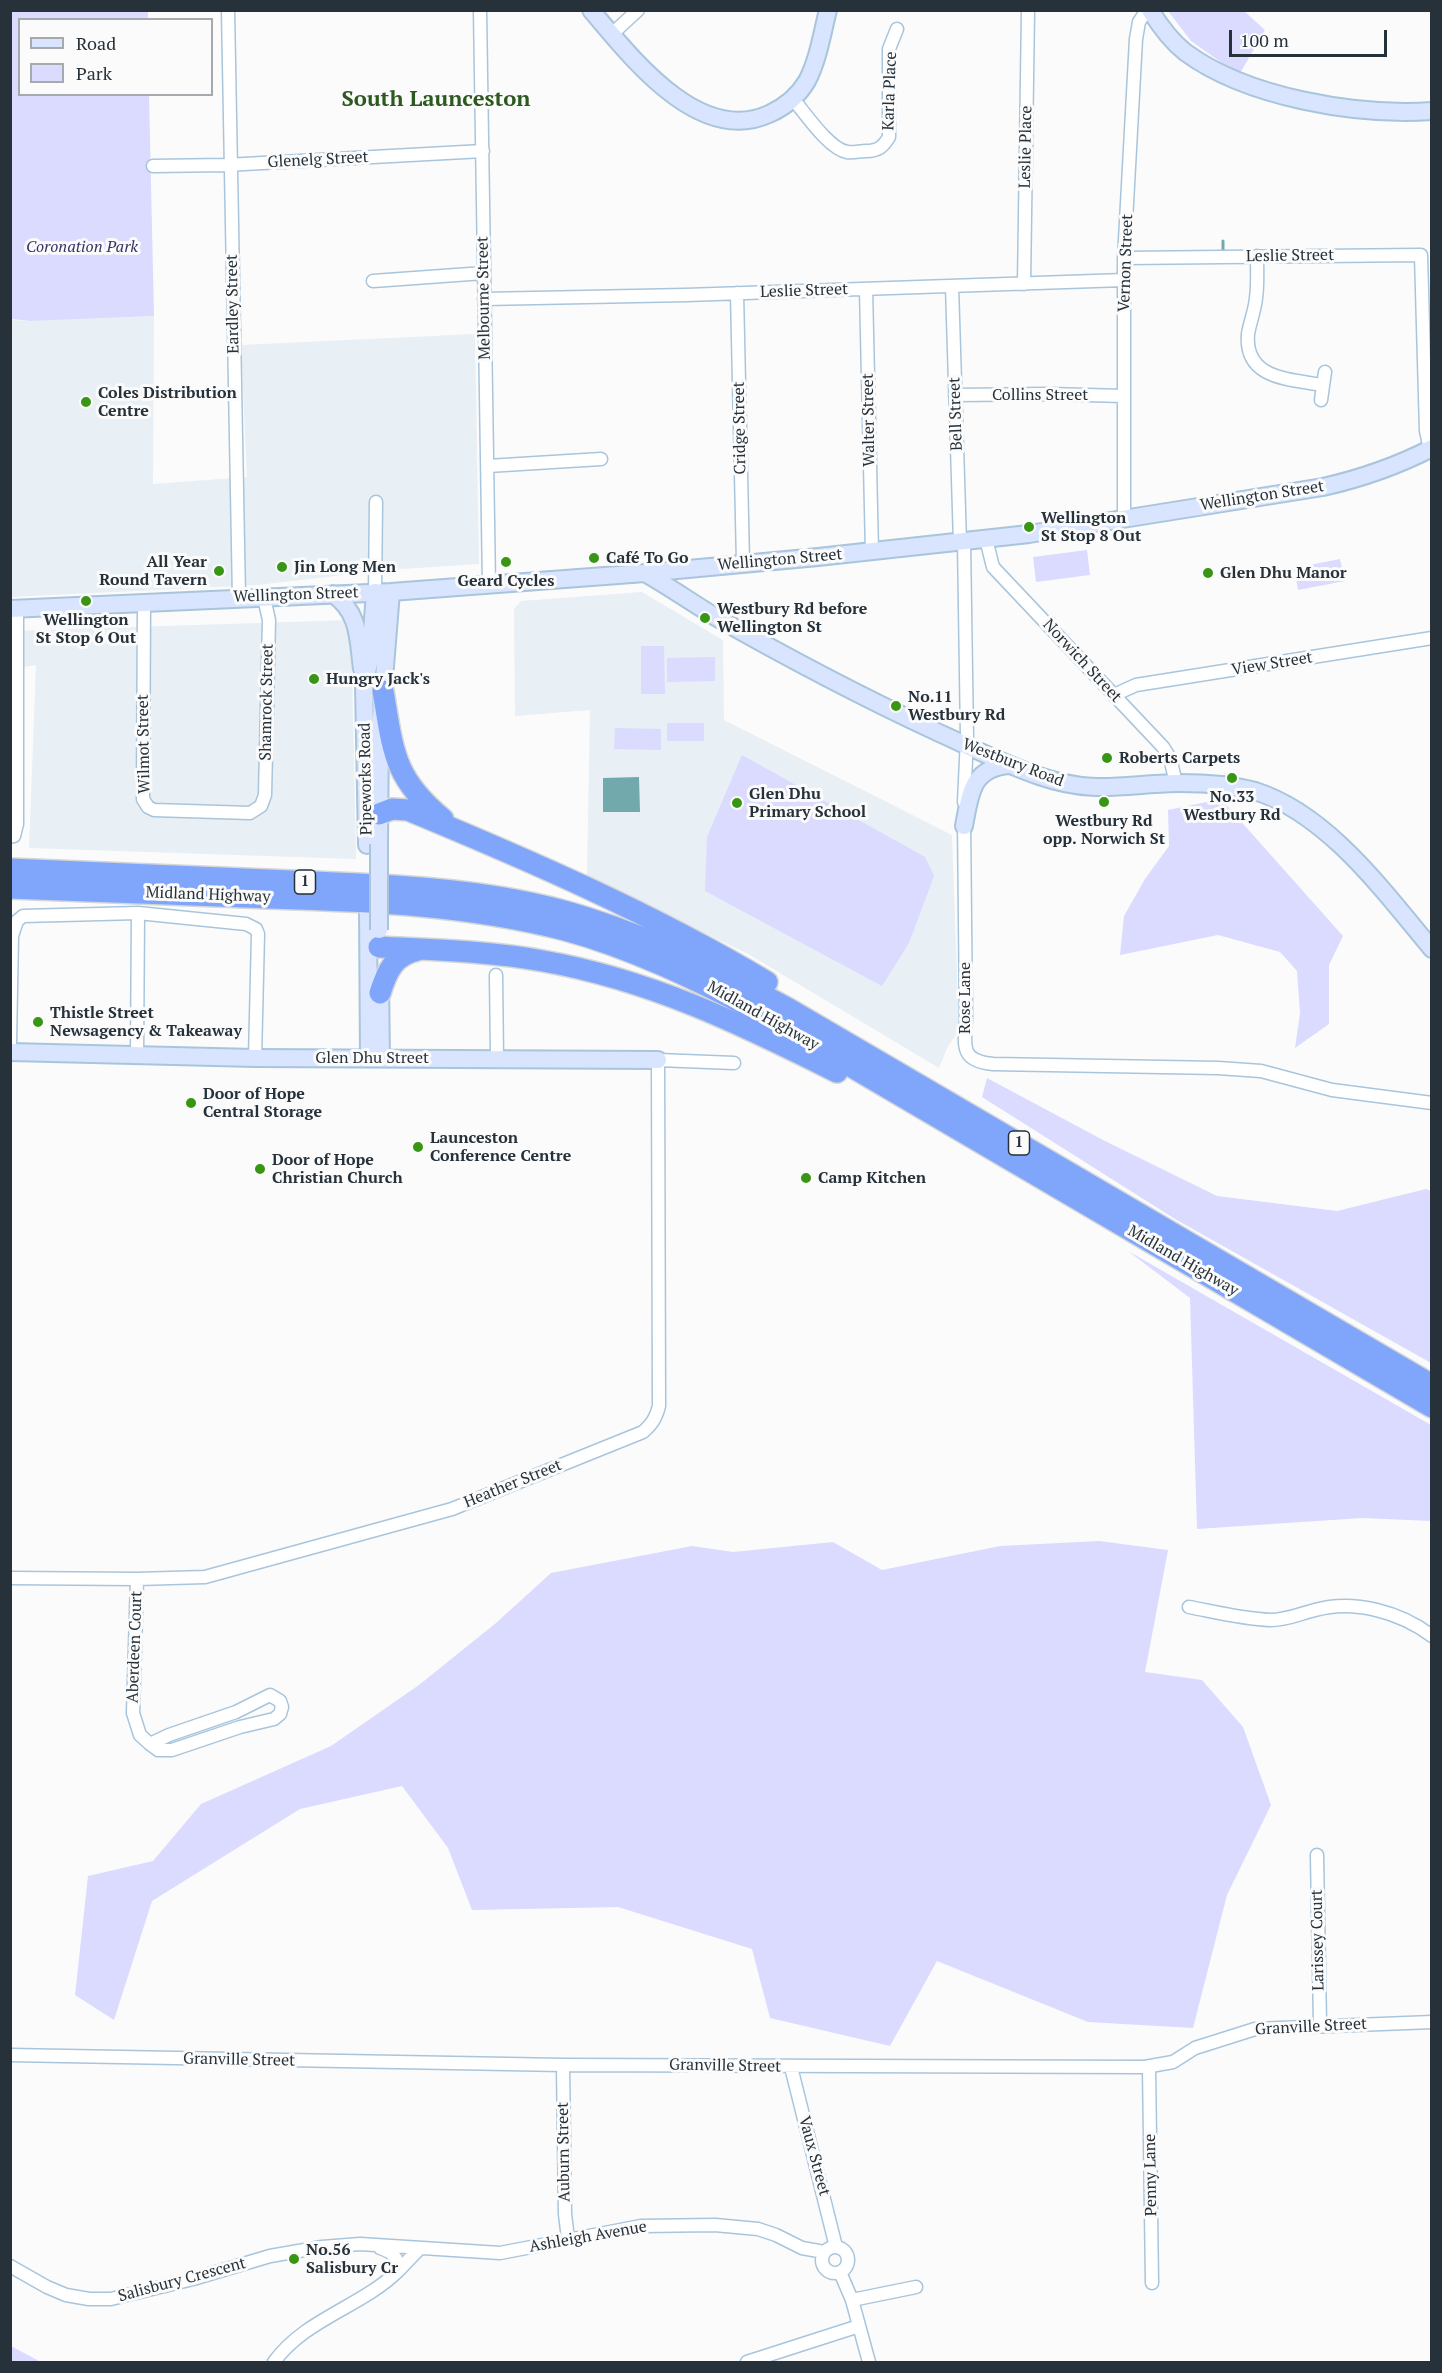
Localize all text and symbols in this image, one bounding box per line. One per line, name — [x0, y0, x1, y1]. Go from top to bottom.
legend — [18, 18, 213, 96]
scale bar — [1232, 18, 1390, 56]
text: 100 m — [1240, 28, 1289, 52]
text: Road — [76, 31, 116, 55]
street label: Karla Place — [879, 51, 901, 131]
text: Park — [76, 61, 112, 85]
district label: South Launceston — [342, 87, 530, 113]
street label: Leslie Place — [1016, 105, 1036, 189]
street label: Glenelg Street — [267, 148, 369, 172]
street label: Vernon Street — [1115, 214, 1137, 312]
street label: Melbourne Street — [473, 236, 495, 360]
park label: Coronation Park — [26, 237, 138, 257]
street label: Leslie Street — [1246, 246, 1334, 266]
street label: Eardley Street — [223, 254, 243, 354]
street label: Leslie Street — [760, 280, 848, 302]
street label: Walter Street — [859, 373, 879, 467]
street label: Bell Street — [945, 377, 967, 451]
street label: Cridge Street — [730, 381, 750, 475]
place label: Coles Distribution Centre — [98, 383, 237, 421]
street label: Collins Street — [992, 385, 1088, 405]
marker: Coles Distribution Centre — [79, 395, 93, 409]
street label: Wellington Street — [1199, 477, 1325, 515]
place label: Wellington St Stop 8 Out — [1041, 508, 1141, 546]
marker: Wellington St Stop 8 Out — [1022, 520, 1036, 534]
street label: Wellington Street — [717, 545, 843, 575]
place label: Café To Go — [606, 548, 688, 568]
marker: Café To Go — [587, 551, 601, 565]
place label: All Year Round Tavern — [99, 552, 207, 590]
marker: Geard Cycles — [499, 555, 513, 569]
place label: Jin Long Men — [294, 557, 396, 577]
marker: Jin Long Men — [275, 560, 289, 574]
place label: Glen Dhu Manor — [1220, 563, 1347, 583]
marker: All Year Round Tavern — [212, 564, 226, 578]
marker: Glen Dhu Manor — [1201, 566, 1215, 580]
place label: Geard Cycles — [458, 571, 554, 591]
street label: Wellington Street — [233, 583, 359, 607]
marker: Wellington St Stop 6 Out — [79, 594, 93, 608]
place label: Westbury Rd before Wellington St — [717, 599, 867, 637]
place label: Wellington St Stop 6 Out — [36, 610, 136, 648]
marker: Westbury Rd before Wellington St — [698, 611, 712, 625]
street label: Norwich Street — [1039, 615, 1125, 707]
street label: Shamrock Street — [256, 643, 278, 761]
street label: View Street — [1230, 648, 1314, 680]
place label: Hungry Jack's — [326, 669, 430, 689]
marker: Hungry Jack's — [307, 672, 321, 686]
place label: No.11 Westbury Rd — [908, 687, 1005, 725]
street label: Wilmot Street — [134, 694, 154, 794]
marker: No.11 Westbury Rd — [889, 699, 903, 713]
street label: Pipeworks Road — [355, 723, 377, 835]
street label: Westbury Road — [960, 735, 1066, 791]
place label: Roberts Carpets — [1119, 748, 1240, 768]
marker: Roberts Carpets — [1100, 751, 1114, 765]
marker: No.33 Westbury Rd — [1225, 771, 1239, 785]
place label: Glen Dhu Primary School — [749, 784, 866, 822]
place label: No.33 Westbury Rd — [1183, 787, 1281, 825]
marker: Westbury Rd opp. Norwich St — [1097, 795, 1111, 809]
marker: Glen Dhu Primary School — [730, 796, 744, 810]
place label: Westbury Rd opp. Norwich St — [1043, 811, 1165, 849]
road number: 1 — [294, 870, 316, 894]
street label: Midland Highway — [145, 883, 271, 907]
street label: Rose Lane — [955, 962, 975, 1034]
street label: Midland Highway — [704, 977, 822, 1055]
place label: Thistle Street Newsagency & Takeaway — [50, 1003, 242, 1041]
marker: Thistle Street Newsagency & Takeaway — [31, 1015, 45, 1029]
street label: Glen Dhu Street — [315, 1048, 429, 1068]
place label: Door of Hope Central Storage — [203, 1084, 322, 1122]
marker: Door of Hope Central Storage — [184, 1096, 198, 1110]
place label: Launceston Conference Centre — [430, 1128, 571, 1166]
road number: 1 — [1008, 1131, 1030, 1155]
marker: Launceston Conference Centre — [411, 1140, 425, 1154]
place label: Door of Hope Christian Church — [272, 1150, 403, 1188]
marker: Door of Hope Christian Church — [253, 1162, 267, 1176]
place label: Camp Kitchen — [818, 1168, 926, 1188]
marker: Camp Kitchen — [799, 1171, 813, 1185]
street label: Midland Highway — [1124, 1221, 1242, 1301]
street label: Heather Street — [461, 1456, 565, 1512]
street label: Aberdeen Court — [123, 1591, 147, 1703]
street label: Larissey Court — [1308, 1889, 1328, 1991]
street label: Granville Street — [1255, 2014, 1367, 2040]
street label: Granville Street — [183, 2049, 295, 2071]
street label: Granville Street — [669, 2055, 781, 2077]
street label: Auburn Street — [554, 2102, 574, 2202]
street label: Vaux Street — [794, 2114, 834, 2198]
street label: Penny Lane — [1141, 2134, 1161, 2216]
street label: Ashleigh Avenue — [528, 2217, 648, 2257]
place label: No.56 Salisbury Cr — [306, 2240, 398, 2278]
marker: No.56 Salisbury Cr — [287, 2252, 301, 2266]
street label: Salisbury Crescent — [116, 2254, 248, 2306]

